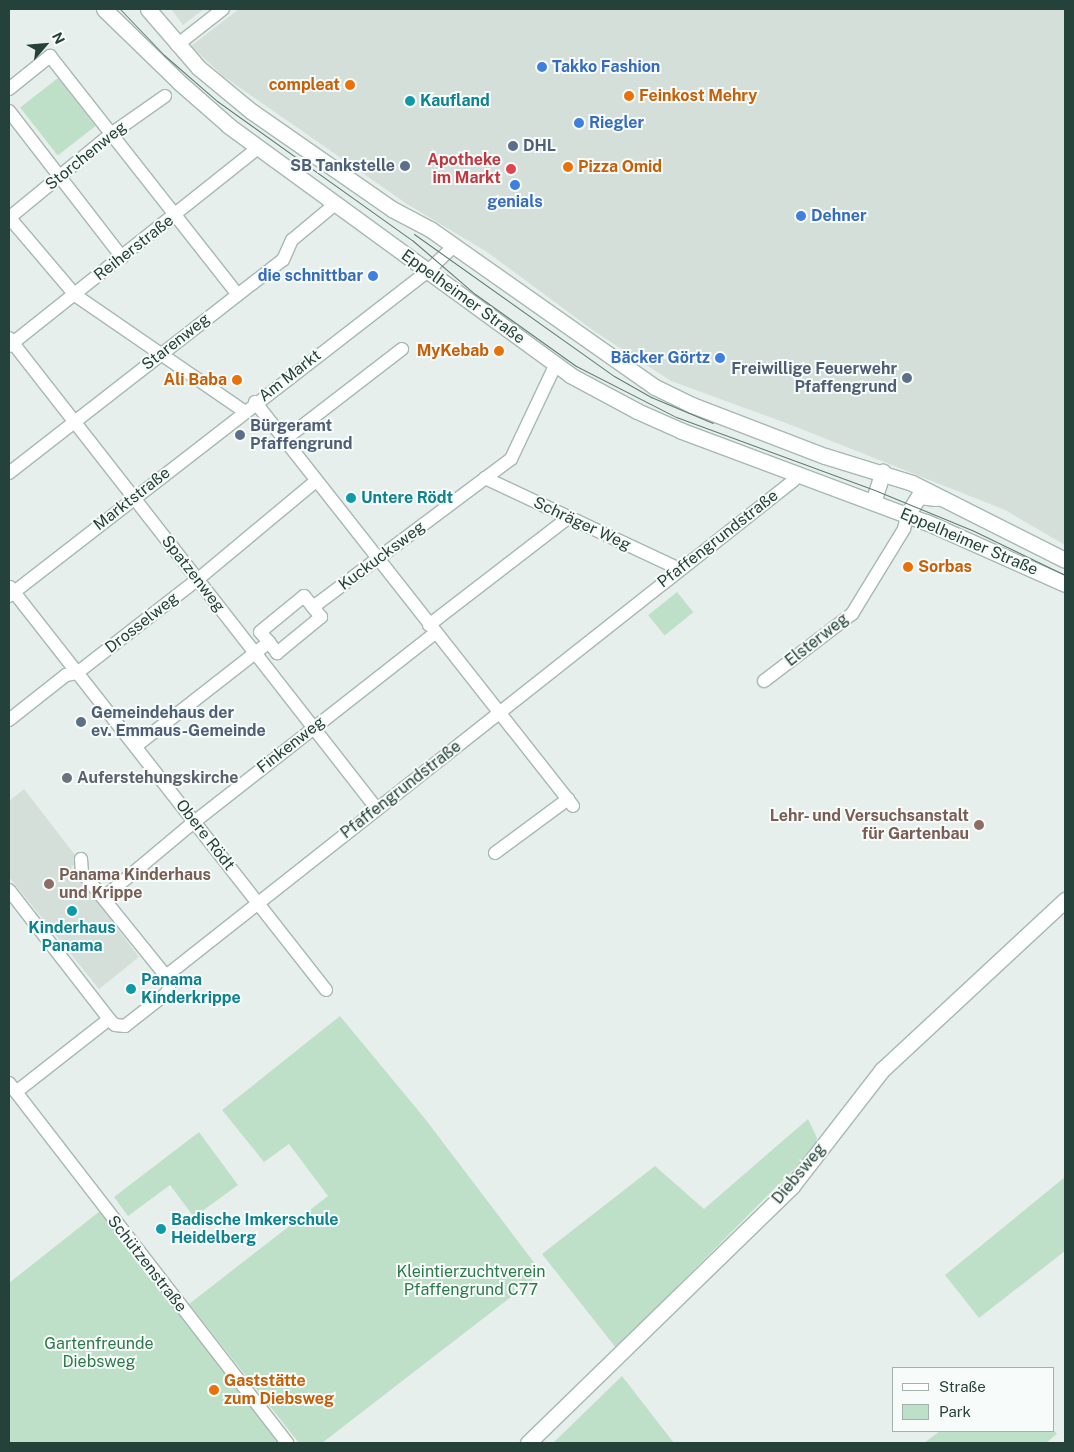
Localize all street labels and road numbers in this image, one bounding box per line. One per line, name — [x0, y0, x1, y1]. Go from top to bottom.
street label: Storchenweg — [42, 117, 130, 195]
street label: Reiherstraße — [90, 211, 178, 285]
street label: Eppelheimer Straße — [398, 246, 528, 348]
street label: Starenweg — [138, 310, 214, 374]
street label: Am Markt — [255, 346, 325, 406]
street label: Marktstraße — [90, 463, 174, 535]
street label: Pfaffengrundstraße — [654, 486, 782, 592]
street label: Schräger Weg — [530, 493, 634, 555]
street label: Eppelheimer Straße — [897, 504, 1041, 580]
street label: Kuckucksweg — [335, 517, 429, 595]
street label: Spatzenweg — [157, 532, 229, 616]
street label: Drosselweg — [102, 589, 182, 657]
street label: Elsterweg — [782, 609, 852, 671]
street label: Finkenweg — [253, 713, 329, 777]
street label: Pfaffengrundstraße — [337, 737, 465, 843]
street label: Obere Rödt — [171, 796, 239, 874]
street label: Diebsweg — [768, 1140, 830, 1208]
street label: Schützenstraße — [103, 1212, 191, 1316]

